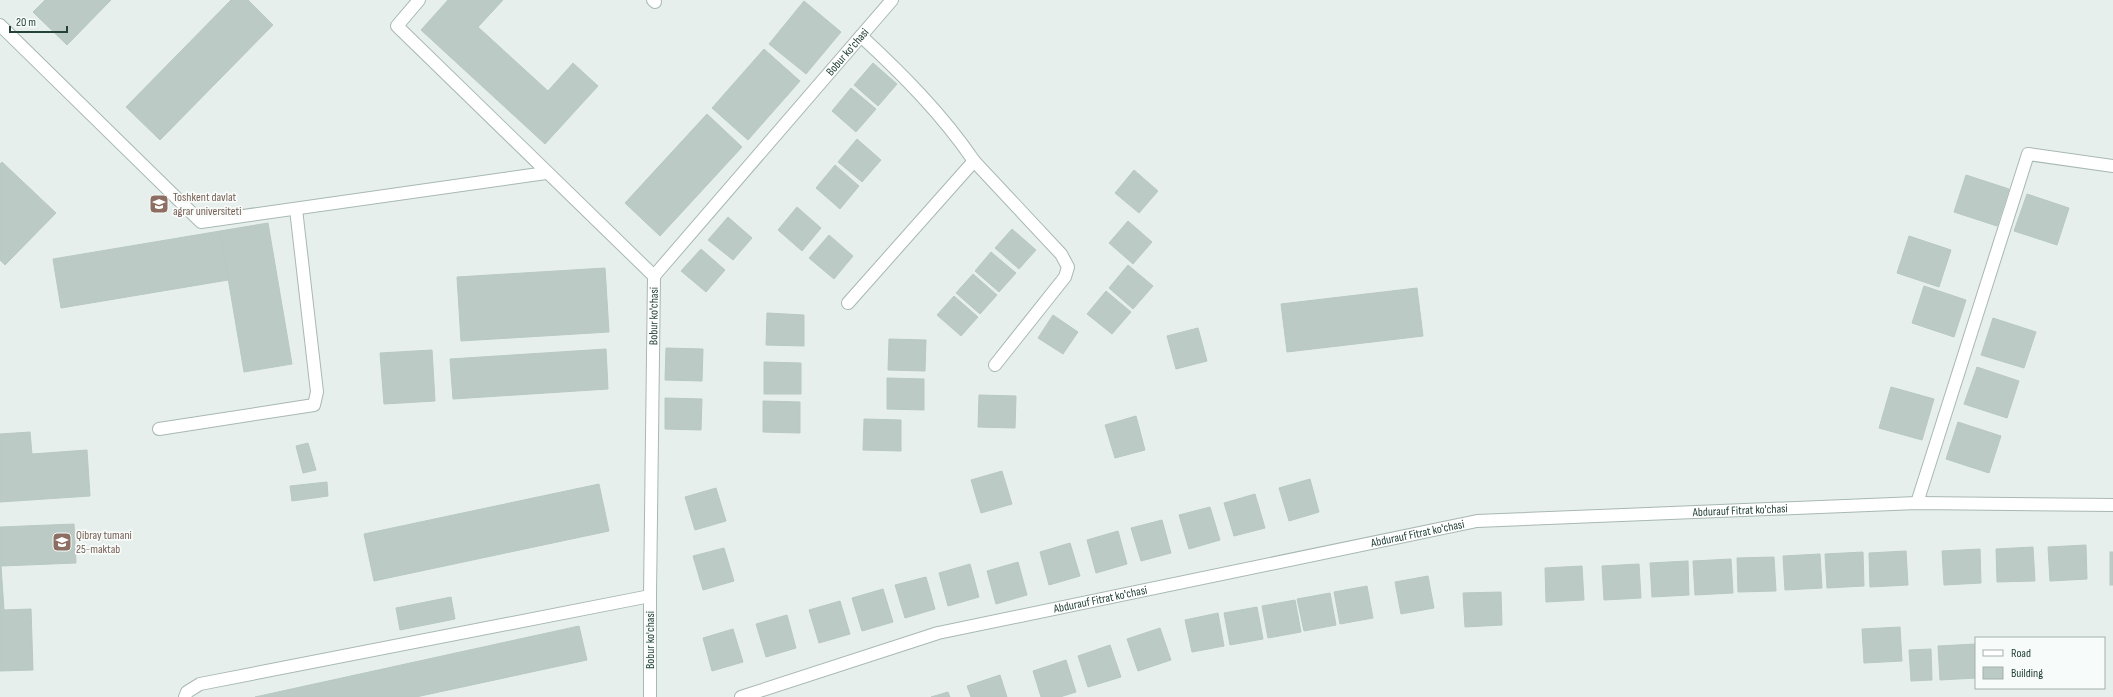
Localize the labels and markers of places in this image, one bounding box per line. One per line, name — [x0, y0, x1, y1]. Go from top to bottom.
place label: Toshkent davlat agrar universiteti — [173, 190, 241, 219]
school or university icon: Toshkent davlat agrar universiteti — [148, 193, 170, 215]
place label: Qibray tumani 25-maktab — [76, 528, 132, 557]
school or university icon: Qibray tumani 25-maktab — [51, 531, 73, 553]

